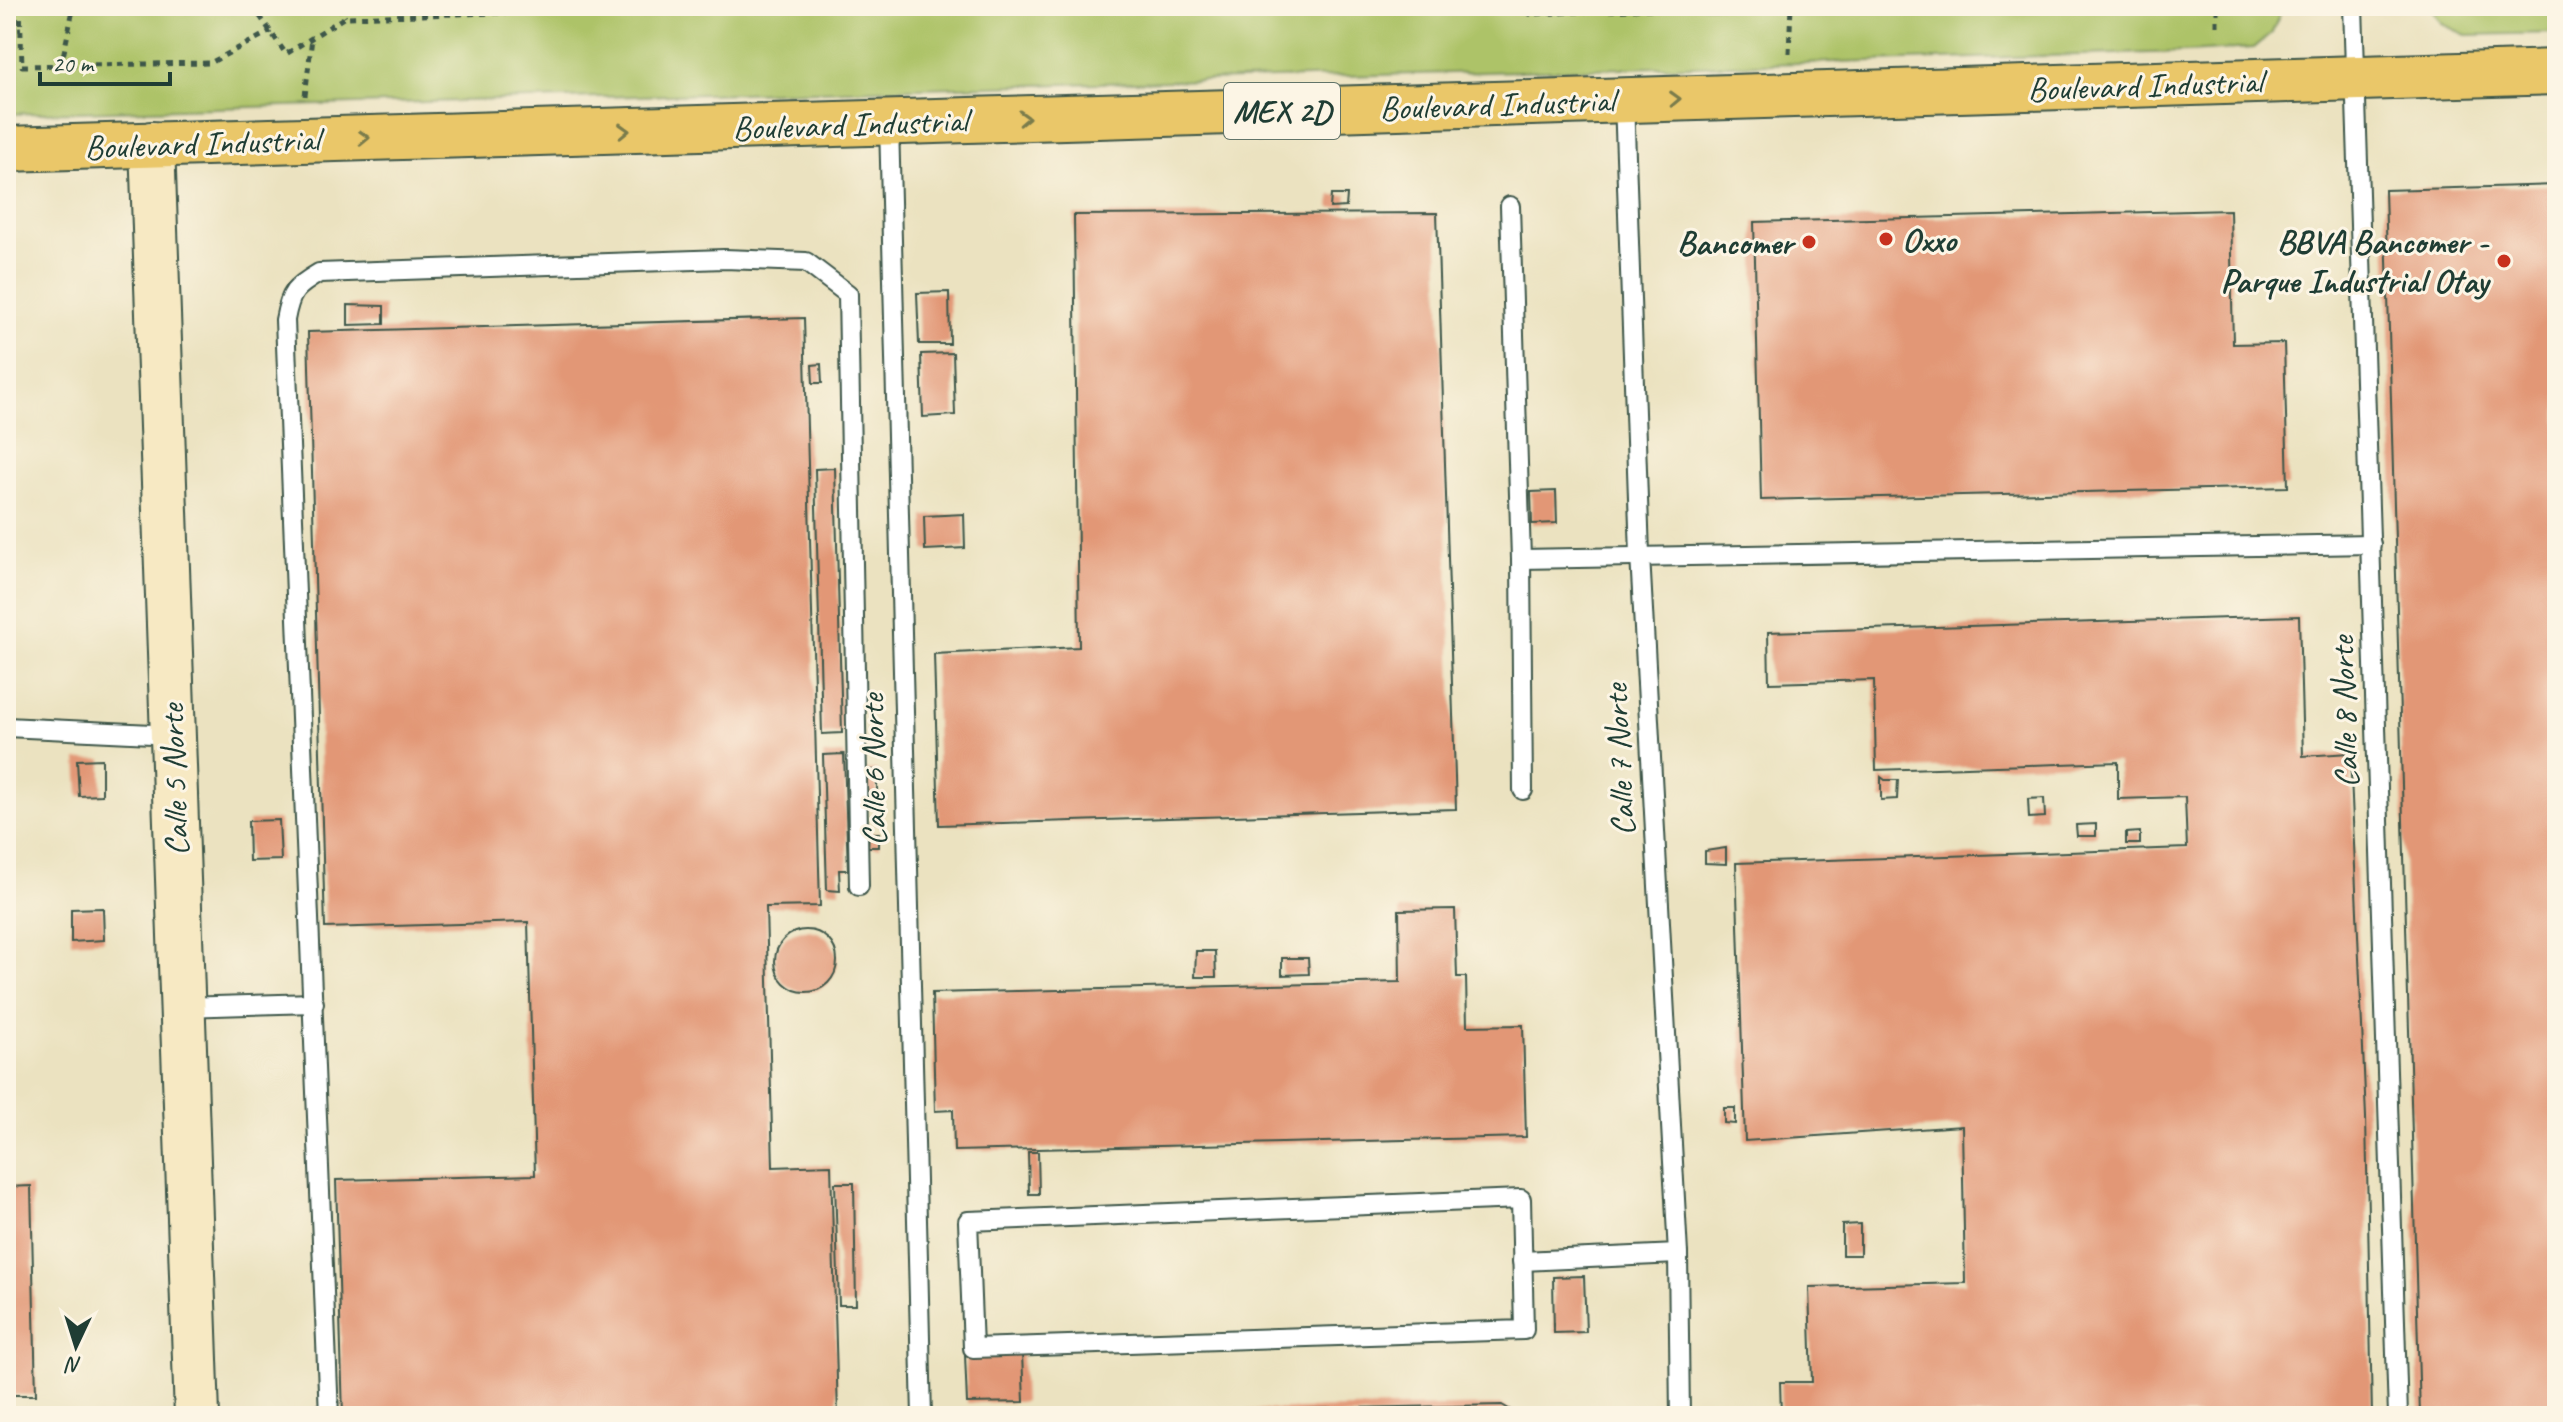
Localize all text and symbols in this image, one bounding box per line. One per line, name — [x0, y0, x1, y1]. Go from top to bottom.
scale bar — [40, 36, 170, 86]
text: 20 m — [52, 49, 95, 79]
street label: Boulevard Industrial — [2027, 59, 2269, 111]
street label: Boulevard Industrial — [1379, 78, 1621, 130]
road number: MEX 2D — [1224, 83, 1340, 139]
one-way arrow — [1669, 90, 1682, 107]
street label: Boulevard Industrial — [732, 98, 974, 150]
one-way arrow — [1018, 110, 1031, 127]
street label: Boulevard Industrial — [84, 117, 326, 169]
one-way arrow — [618, 122, 631, 139]
one-way arrow — [358, 130, 371, 147]
place label: Oxxo — [1902, 218, 1959, 261]
place label: BBVA Bancomer - Parque Industrial Otay — [2221, 220, 2491, 302]
place label: Bancomer — [1677, 221, 1797, 264]
marker: Oxxo — [1877, 230, 1895, 248]
marker: Bancomer — [1800, 233, 1818, 251]
marker: BBVA Bancomer - Parque Industrial Otay — [2495, 252, 2513, 270]
street label: Calle 8 Norte — [2320, 633, 2368, 789]
street label: Calle 7 Norte — [1593, 681, 1644, 837]
street label: Calle 6 Norte — [850, 692, 896, 846]
street label: Calle 5 Norte — [150, 701, 198, 857]
north arrow — [36, 1306, 116, 1386]
text: N — [64, 1350, 82, 1379]

